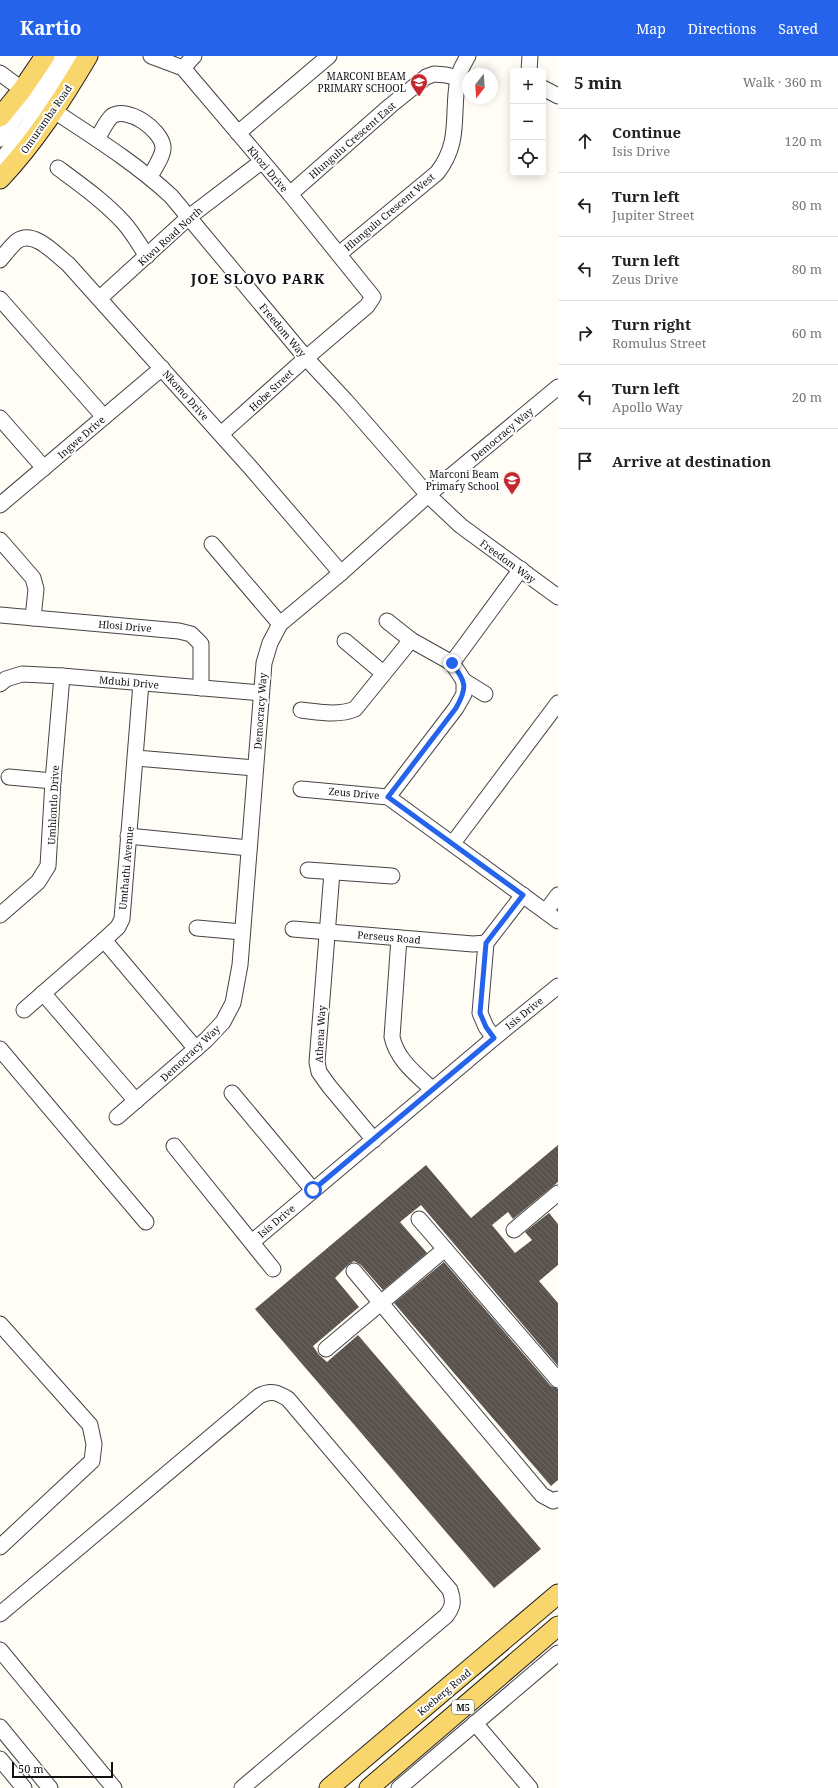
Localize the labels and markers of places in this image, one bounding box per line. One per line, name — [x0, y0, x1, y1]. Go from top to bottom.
place label: MARCONI BEAM PRIMARY SCHOOL — [318, 69, 406, 95]
school or university icon: MARCONI BEAM PRIMARY SCHOOL — [409, 72, 429, 97]
place label: Marconi Beam Primary School — [426, 467, 500, 493]
school or university icon: Marconi Beam Primary School — [502, 470, 522, 495]

